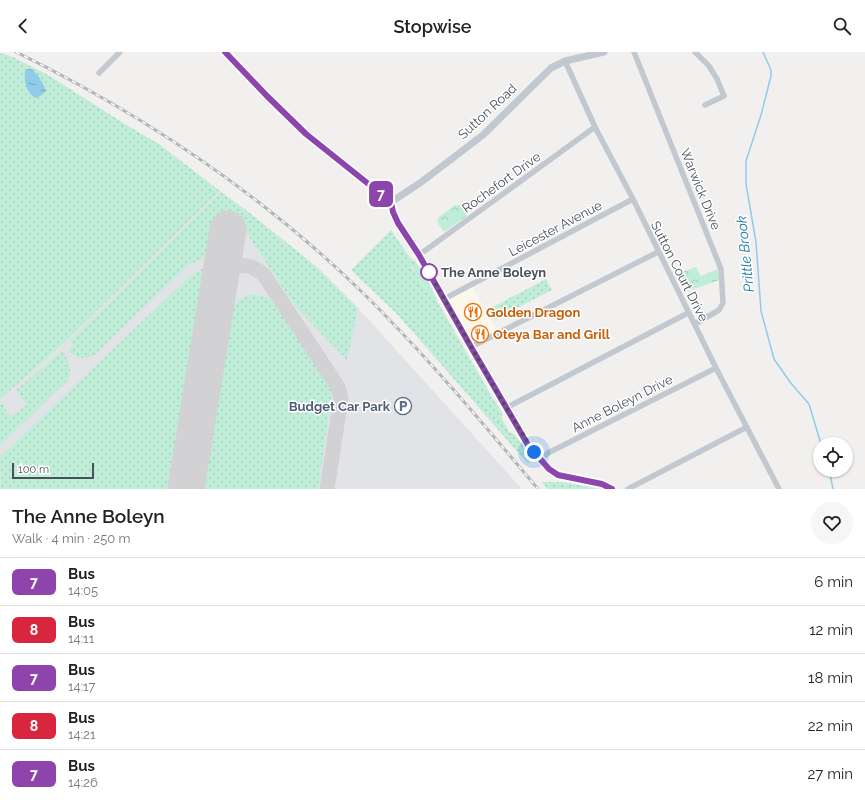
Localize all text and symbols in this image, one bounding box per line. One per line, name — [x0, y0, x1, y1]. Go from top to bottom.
icon: back — [12, 15, 34, 37]
icon: search — [831, 15, 853, 37]
text: Stopwise — [394, 16, 471, 37]
street label: Sutton Road — [455, 81, 520, 142]
street label: Warwick Drive — [677, 146, 724, 232]
street label: Rochefort Drive — [459, 149, 544, 216]
line badge: 7 — [368, 181, 394, 207]
text: 7 — [377, 186, 385, 202]
street label: Leicester Avenue — [506, 197, 605, 259]
water label: Prittle Brook — [733, 214, 757, 293]
street label: Sutton Court Drive — [648, 219, 711, 324]
marker: The Anne Boleyn — [420, 263, 438, 281]
place label: The Anne Boleyn — [441, 265, 546, 280]
restaurant icon: Golden Dragon — [463, 302, 483, 322]
place label: Golden Dragon — [486, 305, 580, 320]
restaurant icon: Oteya Bar and Grill — [470, 324, 490, 344]
place label: Oteya Bar and Grill — [493, 327, 611, 342]
street label: Anne Boleyn Drive — [569, 371, 676, 435]
parking icon: Budget Car Park — [393, 396, 413, 416]
place label: Budget Car Park — [289, 399, 391, 414]
map controls — [813, 437, 853, 477]
button: locate — [813, 437, 853, 477]
your location — [524, 442, 544, 462]
scale bar — [12, 461, 94, 480]
text: 100 m — [18, 463, 49, 476]
button: heart — [811, 502, 853, 544]
text: The Anne Boleyn — [12, 505, 165, 527]
text: Walk · 4 min · 250 m — [12, 531, 130, 546]
text: Bus — [68, 565, 95, 583]
text: 6 min — [814, 573, 853, 591]
text: 7 — [30, 574, 38, 590]
text: 14:05 — [68, 583, 98, 598]
text: Bus — [68, 613, 95, 631]
text: 12 min — [809, 621, 853, 639]
text: 8 — [30, 622, 38, 638]
text: 14:11 — [68, 631, 94, 646]
text: Bus — [68, 661, 95, 679]
text: 18 min — [808, 669, 853, 687]
text: 7 — [30, 670, 38, 686]
text: 14:17 — [68, 679, 96, 694]
text: Bus — [68, 709, 95, 727]
text: 22 min — [808, 717, 853, 735]
text: 8 — [30, 718, 38, 734]
text: 14:21 — [68, 727, 95, 742]
text: Bus — [68, 757, 95, 775]
text: 27 min — [808, 765, 853, 783]
text: 7 — [30, 766, 38, 782]
text: 14:26 — [68, 775, 98, 790]

